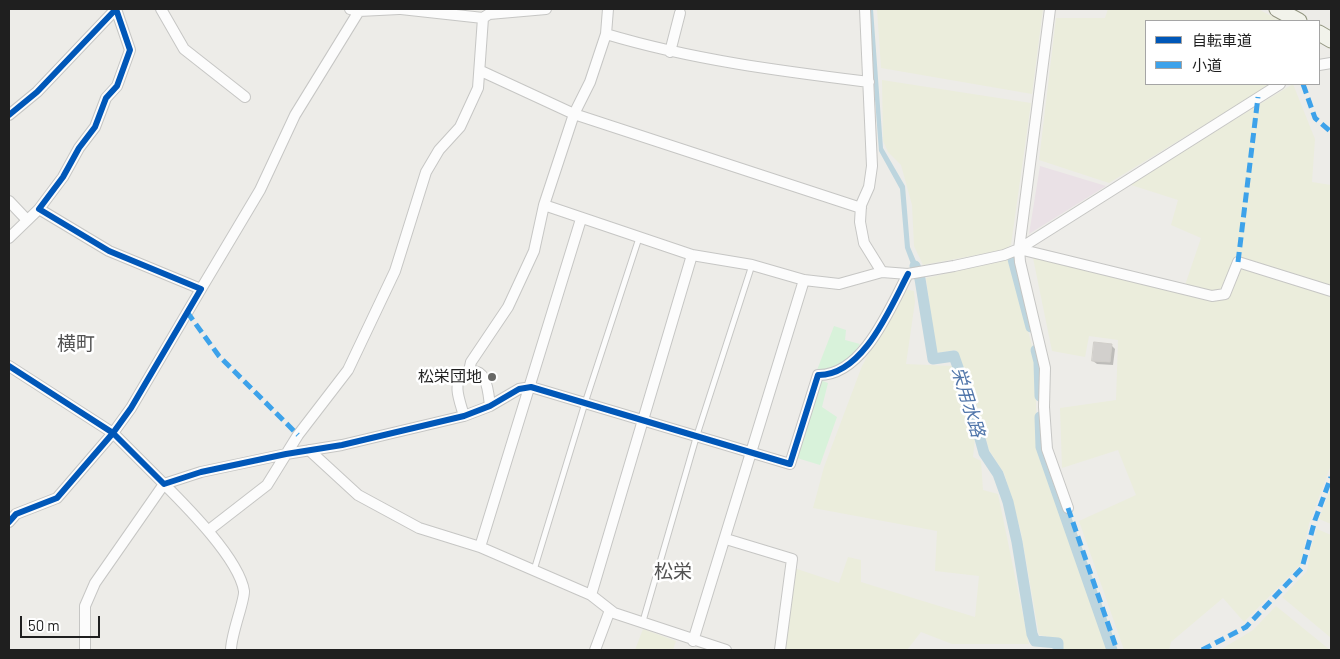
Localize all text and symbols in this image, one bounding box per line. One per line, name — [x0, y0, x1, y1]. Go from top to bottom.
legend — [1145, 20, 1320, 85]
text: 自転車道 — [1192, 31, 1252, 49]
text: 小道 — [1192, 56, 1222, 74]
district label: 横町 — [57, 333, 95, 355]
water label: 栄用水路 — [947, 364, 989, 440]
place label: 松栄団地 — [418, 367, 482, 387]
marker: 松栄団地 — [486, 371, 498, 383]
district label: 松栄 — [654, 561, 692, 583]
scale bar — [22, 606, 102, 638]
text: 50 m — [28, 616, 60, 634]

